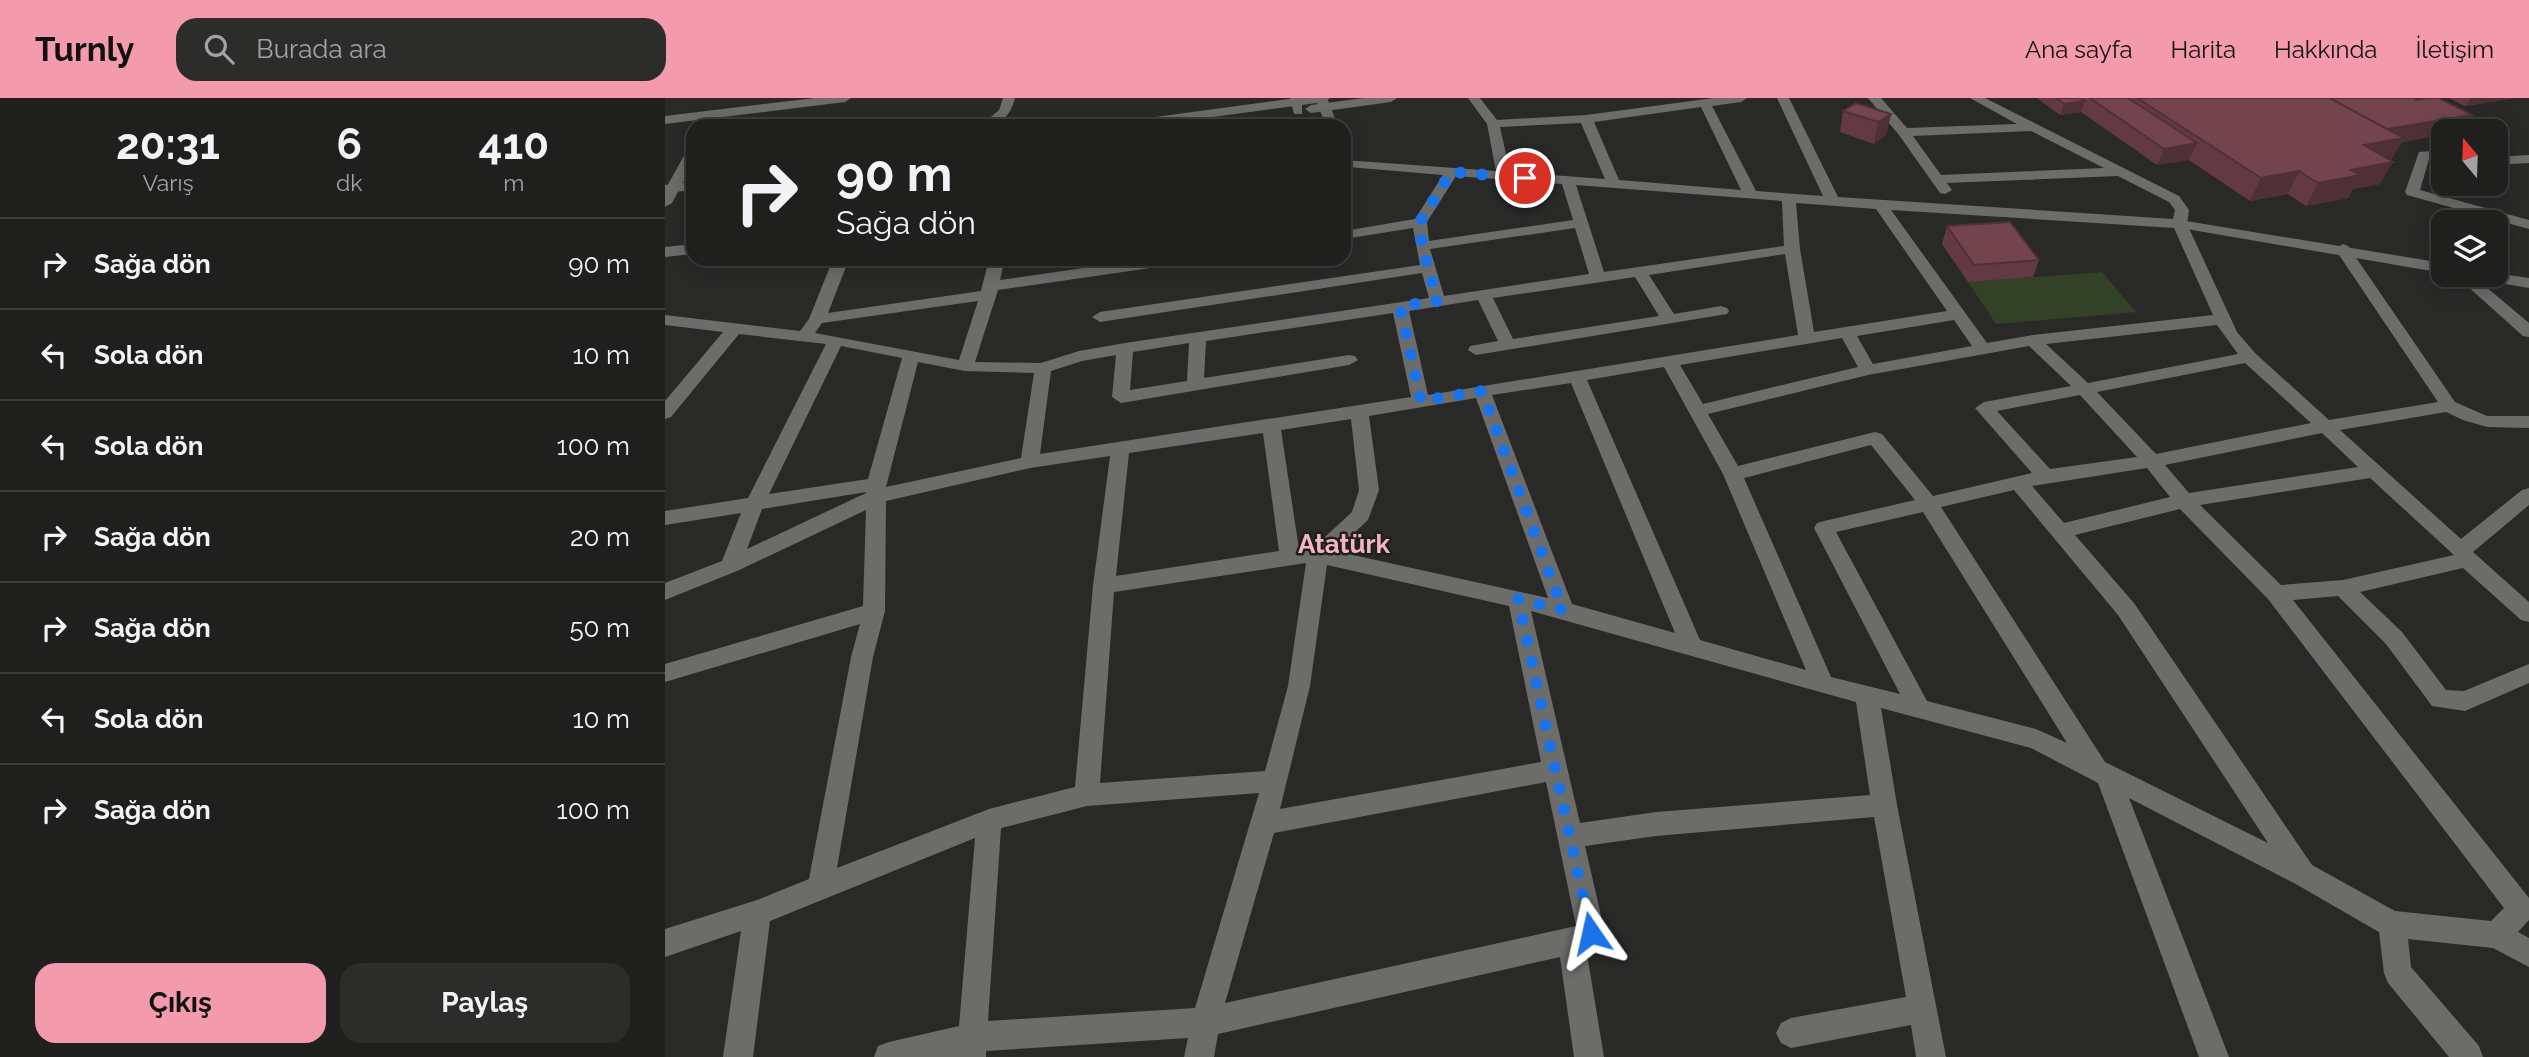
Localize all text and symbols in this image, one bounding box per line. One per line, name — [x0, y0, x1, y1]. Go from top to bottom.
search box — [176, 18, 666, 81]
text: Turnly — [35, 30, 134, 69]
icon: search — [200, 30, 238, 68]
text: Burada ara — [256, 34, 387, 64]
text: Ana sayfa — [2025, 35, 2133, 64]
text: Harita — [2171, 35, 2236, 64]
text: Hakkında — [2274, 35, 2377, 64]
text: İletişim — [2415, 35, 2494, 64]
north arrow — [2431, 119, 2508, 196]
map controls — [2431, 119, 2508, 287]
text: 20:31 — [116, 120, 220, 169]
text: 6 — [336, 120, 362, 169]
text: 410 — [478, 120, 549, 169]
text: 90 m — [836, 145, 952, 202]
icon: right — [721, 147, 812, 238]
pin — [1495, 148, 1555, 208]
icon: arrive — [1506, 159, 1544, 197]
text: Varış — [142, 169, 194, 196]
text: dk — [336, 169, 362, 196]
text: m — [503, 169, 524, 196]
text: Sağa dön — [836, 204, 976, 241]
button: layers — [2431, 210, 2508, 287]
icon: right — [35, 245, 73, 283]
text: Sağa dön — [94, 249, 211, 279]
text: 90 m — [568, 249, 630, 279]
icon: left — [35, 336, 73, 374]
text: Sola dön — [94, 340, 203, 370]
text: 10 m — [572, 340, 630, 370]
icon: left — [35, 427, 73, 465]
text: Sola dön — [94, 431, 203, 461]
text: 100 m — [557, 431, 630, 461]
icon: right — [35, 518, 73, 556]
text: Sağa dön — [94, 522, 211, 552]
text: 20 m — [570, 522, 630, 552]
district label: Atatürk — [1298, 529, 1391, 559]
icon: right — [35, 609, 73, 647]
text: Sağa dön — [94, 613, 211, 643]
text: 50 m — [569, 613, 630, 643]
icon: left — [35, 700, 73, 738]
text: Sola dön — [94, 704, 203, 734]
text: 10 m — [572, 704, 630, 734]
icon: right — [35, 791, 73, 829]
text: Sağa dön — [94, 795, 211, 825]
text: 100 m — [557, 795, 630, 825]
position arrow — [1554, 896, 1628, 970]
button: Çıkış — [35, 963, 326, 1043]
button: Paylaş — [340, 963, 630, 1043]

